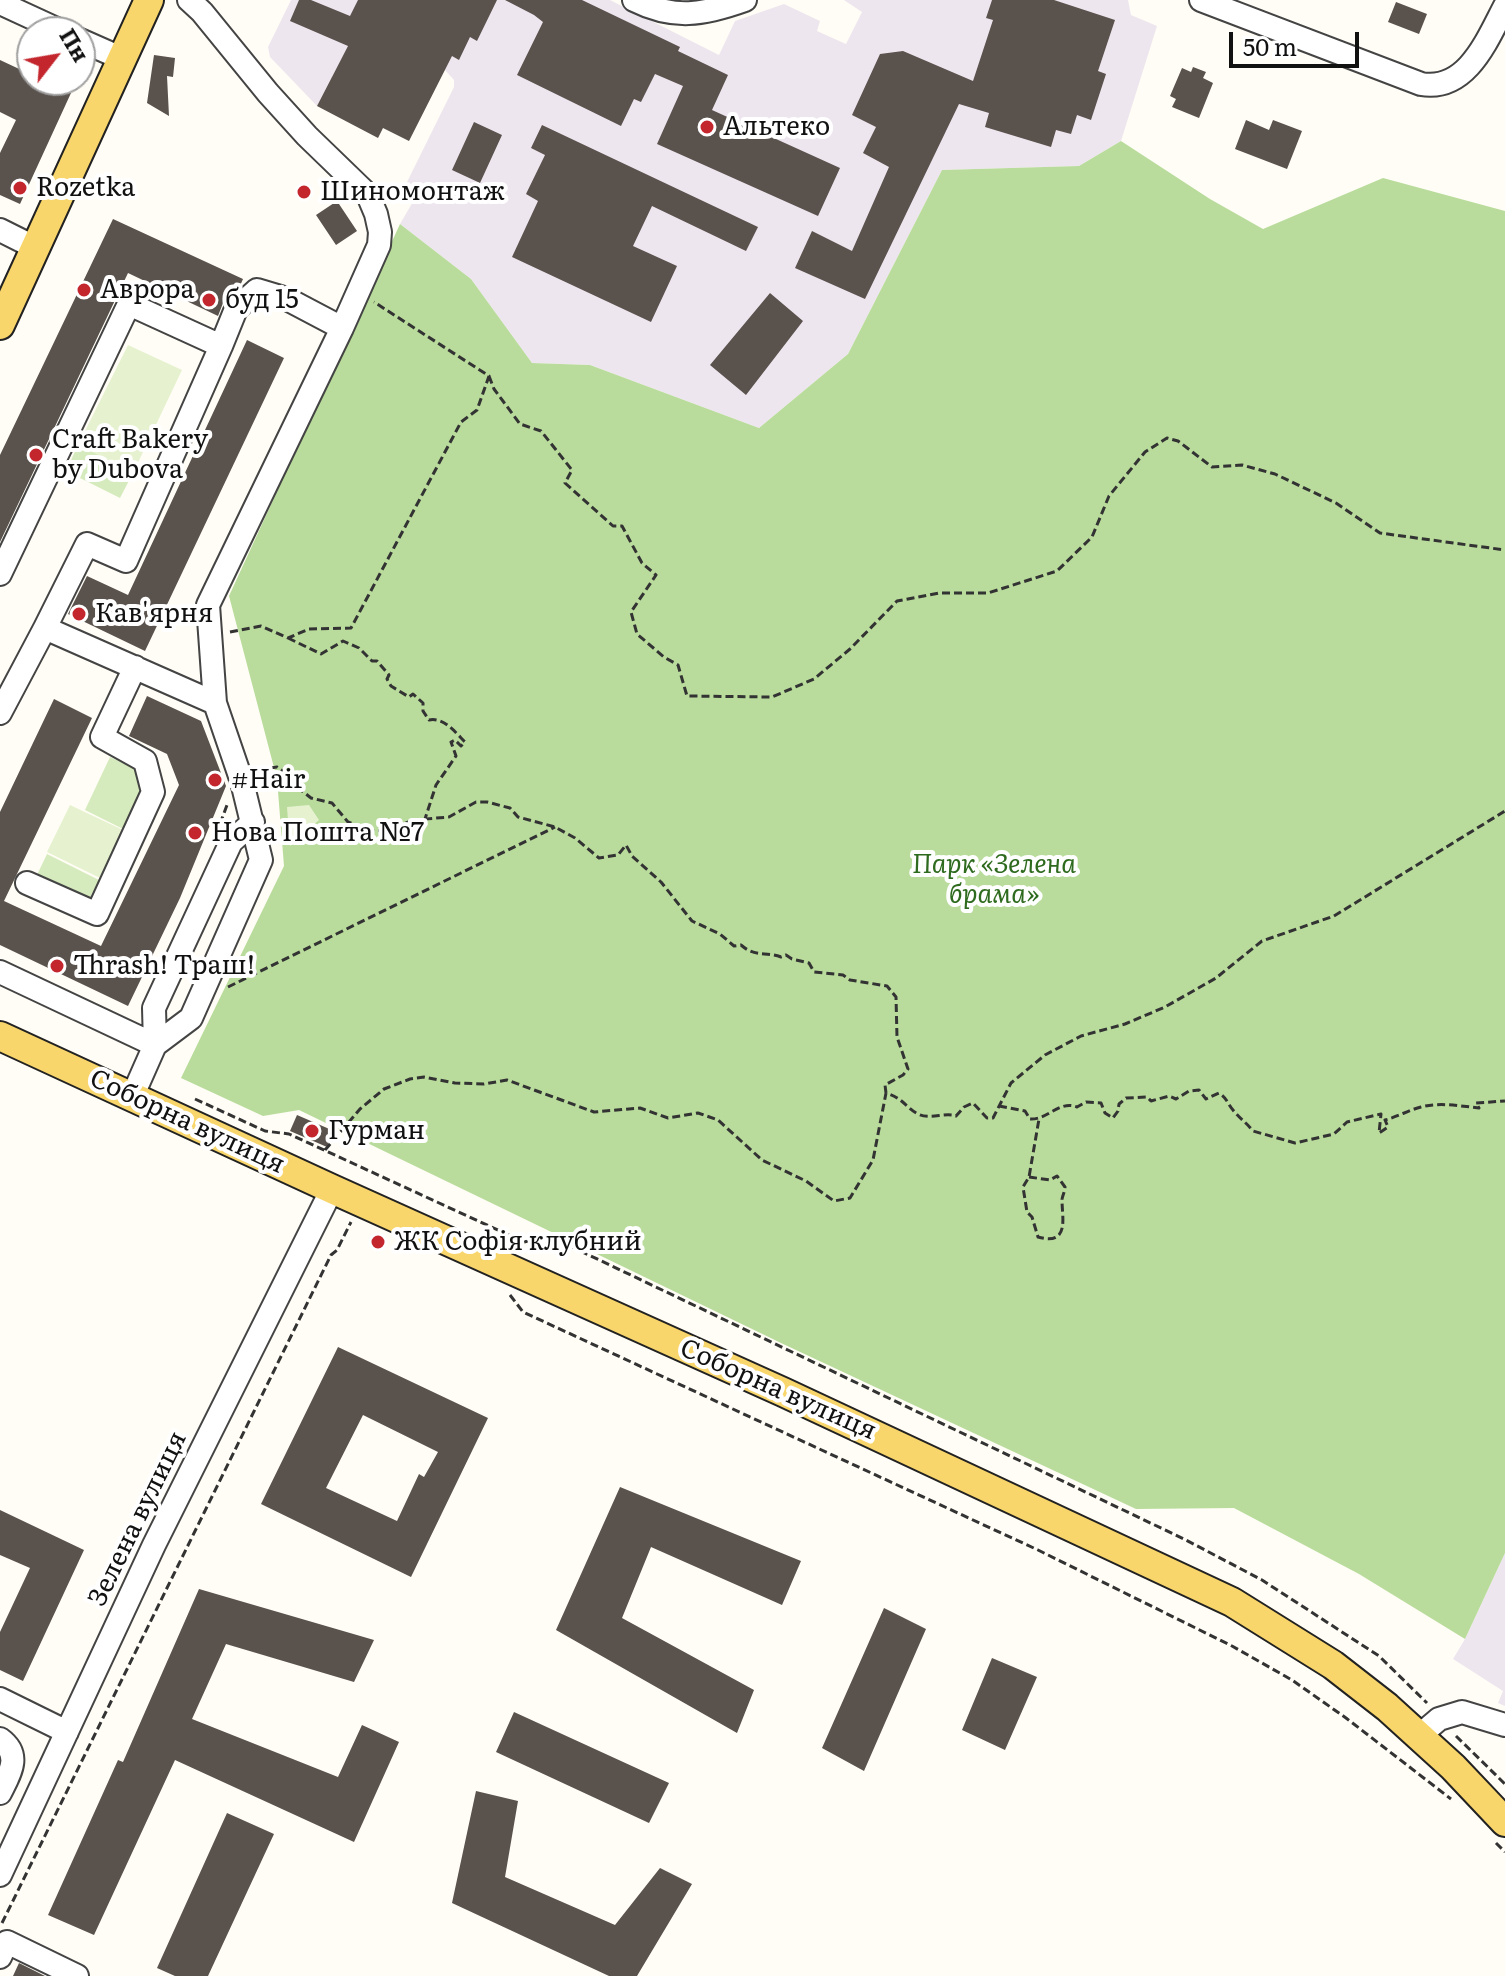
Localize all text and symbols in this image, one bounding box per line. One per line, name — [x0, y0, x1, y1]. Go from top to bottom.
north arrow — [16, 16, 96, 96]
scale bar — [1233, 16, 1363, 66]
text: Пн — [52, 21, 98, 68]
text: 50 m — [1243, 28, 1297, 63]
place label: Альтеко — [723, 111, 830, 143]
marker: Альтеко — [698, 118, 716, 136]
place label: Rozetka — [36, 172, 135, 204]
place label: Шиномонтаж — [320, 176, 505, 208]
marker: Rozetka — [11, 179, 29, 197]
marker: Шиномонтаж — [295, 183, 313, 201]
place label: Аврора — [100, 274, 195, 306]
marker: Аврора — [75, 281, 93, 299]
place label: буд 15 — [225, 284, 299, 316]
marker: буд 15 — [200, 291, 218, 309]
place label: Craft Bakery by Dubova — [52, 424, 208, 486]
marker: Craft Bakery by Dubova — [27, 446, 45, 464]
place label: Кав'ярня — [95, 598, 213, 630]
marker: Кав'ярня — [70, 605, 88, 623]
place label: #Hair — [231, 764, 305, 796]
marker: #Hair — [206, 771, 224, 789]
place label: Нова Пошта №7 — [211, 817, 424, 849]
marker: Нова Пошта №7 — [186, 824, 204, 842]
park label: Парк «Зелена брама» — [912, 849, 1076, 910]
place label: Thrash! Траш! — [73, 950, 255, 982]
marker: Thrash! Траш! — [48, 957, 66, 975]
street label: Соборна вулиця — [85, 1063, 289, 1181]
place label: Гурман — [328, 1115, 425, 1147]
marker: Гурман — [303, 1122, 321, 1140]
place label: ЖК Софія клубний — [394, 1226, 642, 1258]
marker: ЖК Софія клубний — [369, 1233, 387, 1251]
street label: Соборна вулиця — [675, 1333, 881, 1447]
street label: Зелена вулиця — [82, 1426, 194, 1612]

